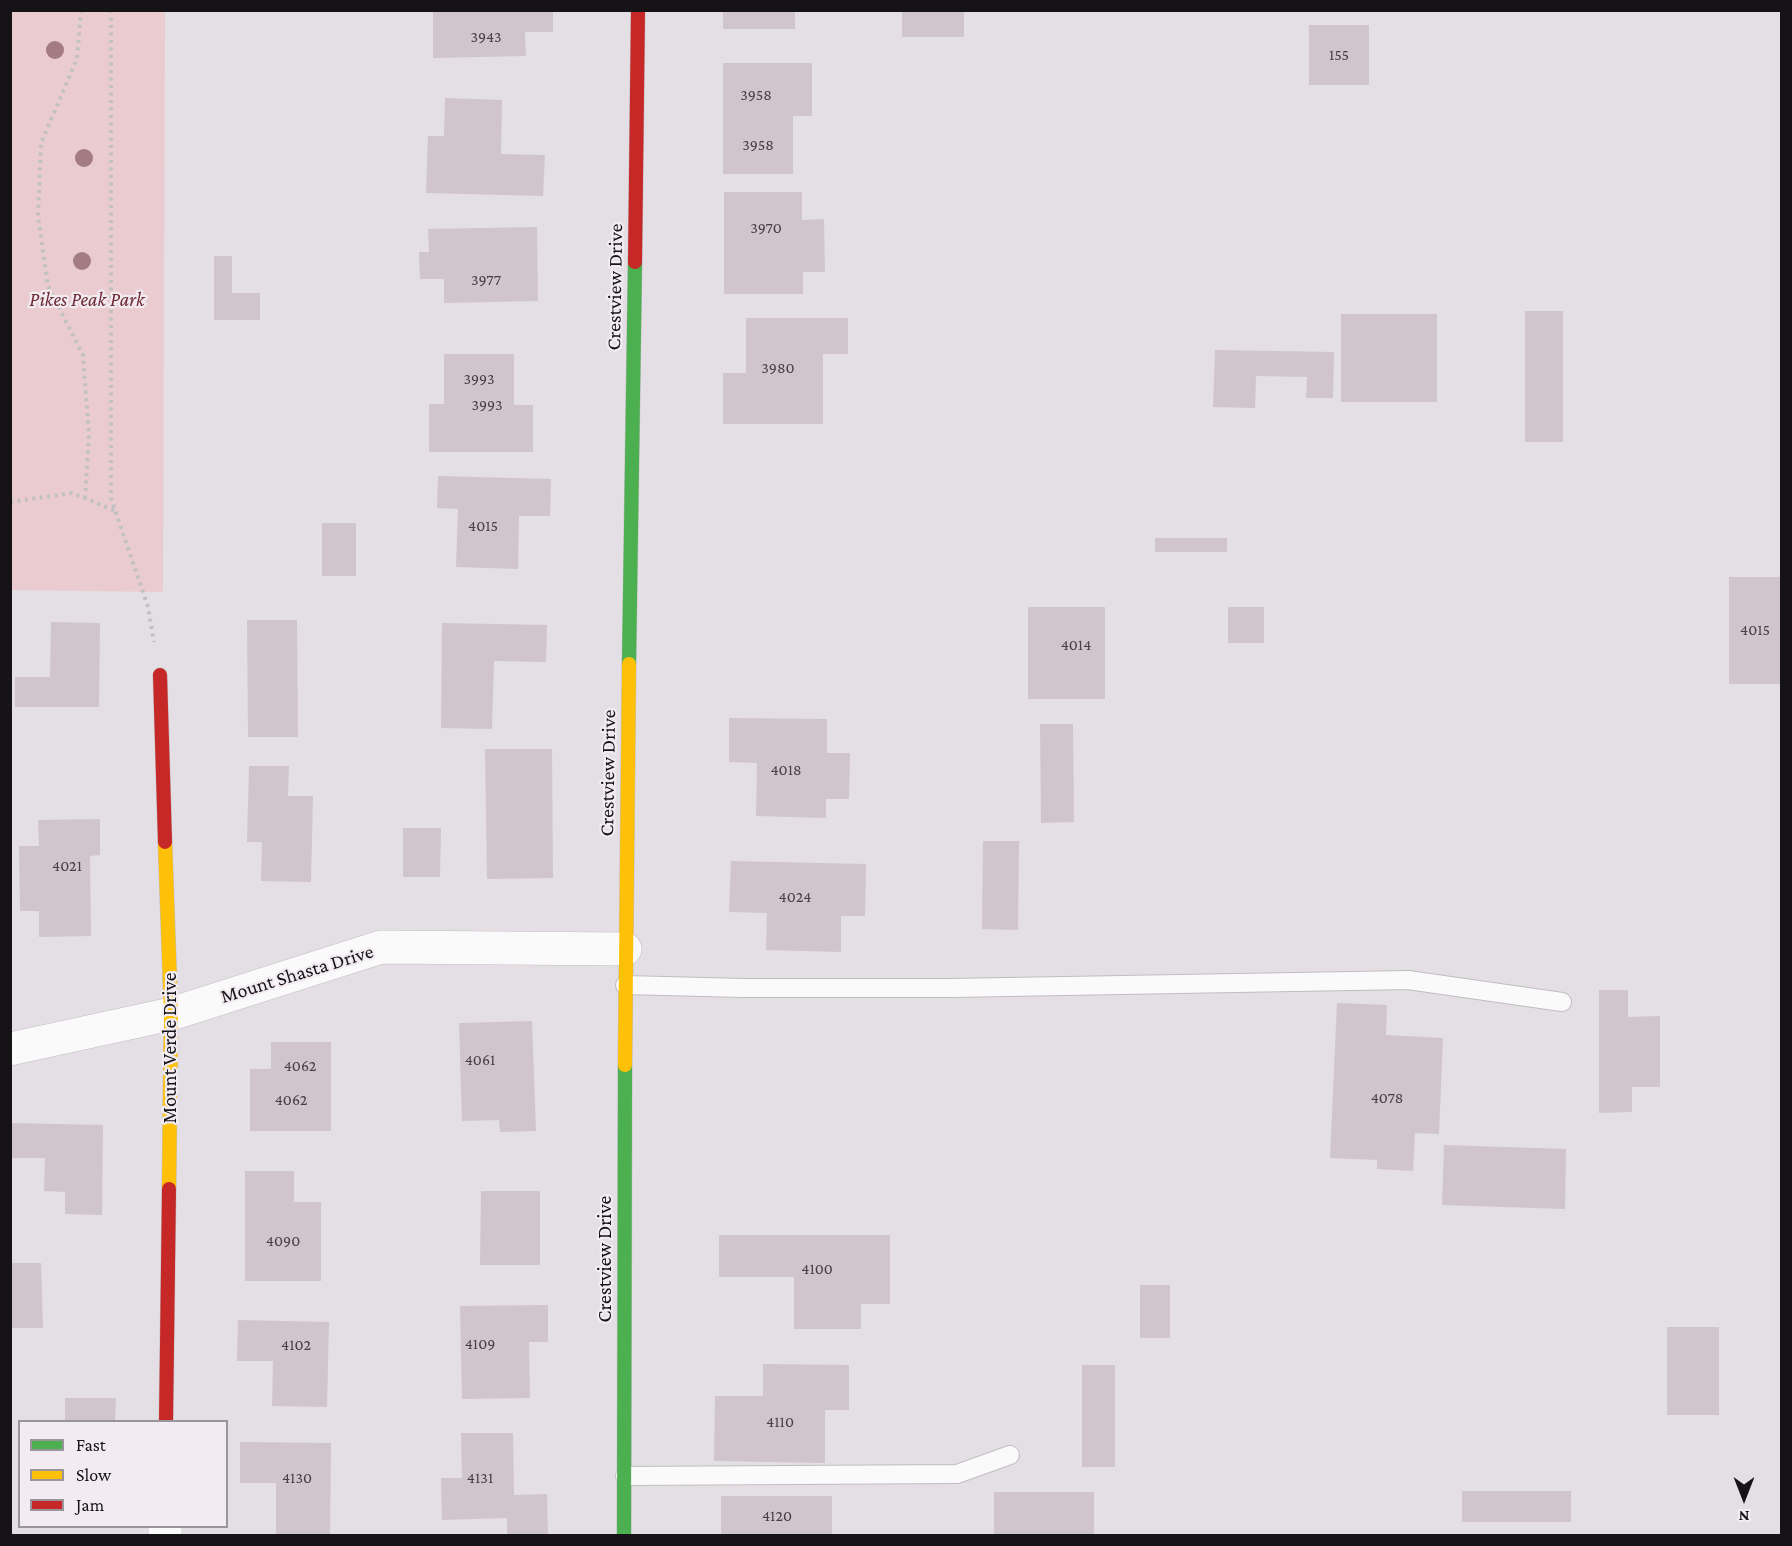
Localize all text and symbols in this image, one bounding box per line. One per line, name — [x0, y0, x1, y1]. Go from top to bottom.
house number: 3943 — [470, 27, 502, 47]
house number: 155 — [1329, 45, 1349, 65]
house number: 3958 — [740, 85, 772, 105]
house number: 3958 — [742, 135, 774, 155]
house number: 3970 — [750, 218, 782, 238]
street label: Crestview Drive — [602, 223, 628, 351]
house number: 3977 — [471, 270, 501, 290]
park label: Pikes Peak Park — [29, 288, 145, 312]
house number: 3980 — [761, 358, 795, 378]
house number: 3993 — [463, 369, 495, 389]
house number: 3993 — [471, 395, 503, 415]
house number: 4015 — [468, 516, 498, 536]
house number: 4015 — [1740, 620, 1770, 640]
house number: 4014 — [1061, 635, 1091, 655]
street label: Crestview Drive — [595, 709, 621, 837]
house number: 4018 — [770, 760, 802, 780]
house number: 4021 — [52, 856, 82, 876]
house number: 4024 — [779, 887, 811, 907]
street label: Mount Shasta Drive — [218, 939, 376, 1009]
street label: Mount Verde Drive — [158, 973, 182, 1123]
house number: 4061 — [465, 1050, 495, 1070]
house number: 4062 — [284, 1056, 316, 1076]
house number: 4078 — [1371, 1088, 1403, 1108]
house number: 4062 — [275, 1090, 307, 1110]
street label: Crestview Drive — [593, 1196, 617, 1322]
house number: 4090 — [266, 1231, 300, 1251]
house number: 4100 — [801, 1259, 833, 1279]
house number: 4109 — [465, 1334, 495, 1354]
house number: 4102 — [281, 1335, 311, 1355]
house number: 4110 — [766, 1412, 794, 1432]
legend — [18, 1420, 228, 1528]
text: Fast — [76, 1435, 106, 1455]
text: Slow — [76, 1465, 111, 1485]
house number: 4130 — [282, 1468, 312, 1488]
house number: 4131 — [467, 1468, 493, 1488]
north arrow — [1714, 1468, 1774, 1528]
text: Jam — [76, 1495, 104, 1515]
house number: 4120 — [762, 1506, 792, 1526]
text: N — [1739, 1508, 1749, 1525]

